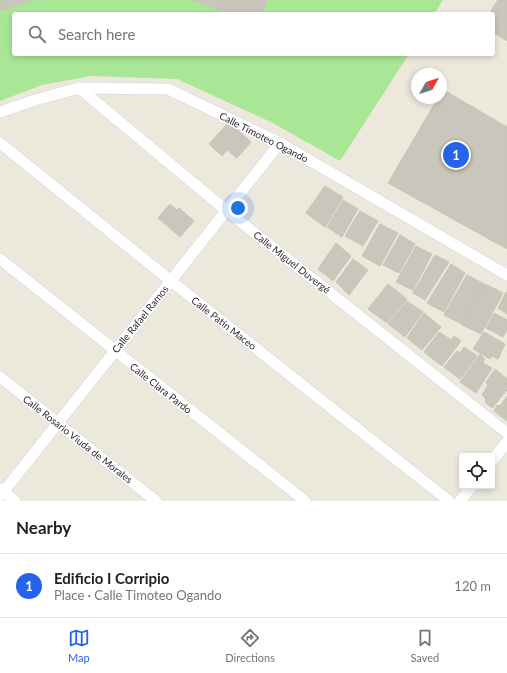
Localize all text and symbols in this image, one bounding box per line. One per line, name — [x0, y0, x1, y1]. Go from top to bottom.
search box — [12, 12, 495, 56]
icon: search — [26, 23, 48, 45]
text: Search here — [58, 25, 135, 43]
north arrow — [411, 68, 447, 104]
street label: Calle Timoteo Ogando — [218, 109, 311, 165]
pin: 1 — [443, 140, 469, 170]
your location — [228, 198, 248, 218]
street label: Calle Miguel Duvergé — [251, 228, 333, 296]
street label: Calle Rafael Ramos — [109, 283, 171, 355]
street label: Calle Patín Maceo — [189, 294, 259, 352]
street label: Calle Clara Pardo — [128, 360, 194, 416]
street label: Calle Rosario Viuda de Morales — [21, 393, 135, 485]
map controls — [459, 453, 495, 489]
button: locate — [459, 453, 495, 489]
text: Nearby — [16, 517, 71, 538]
text: Edificio I Corripio — [54, 569, 169, 587]
text: 1 — [25, 578, 33, 594]
text: 120 m — [454, 578, 491, 594]
text: Place · Calle Timoteo Ogando — [54, 587, 222, 603]
tab: Map — [68, 627, 90, 664]
tab: Directions — [225, 627, 275, 664]
tab: Saved — [410, 627, 439, 664]

